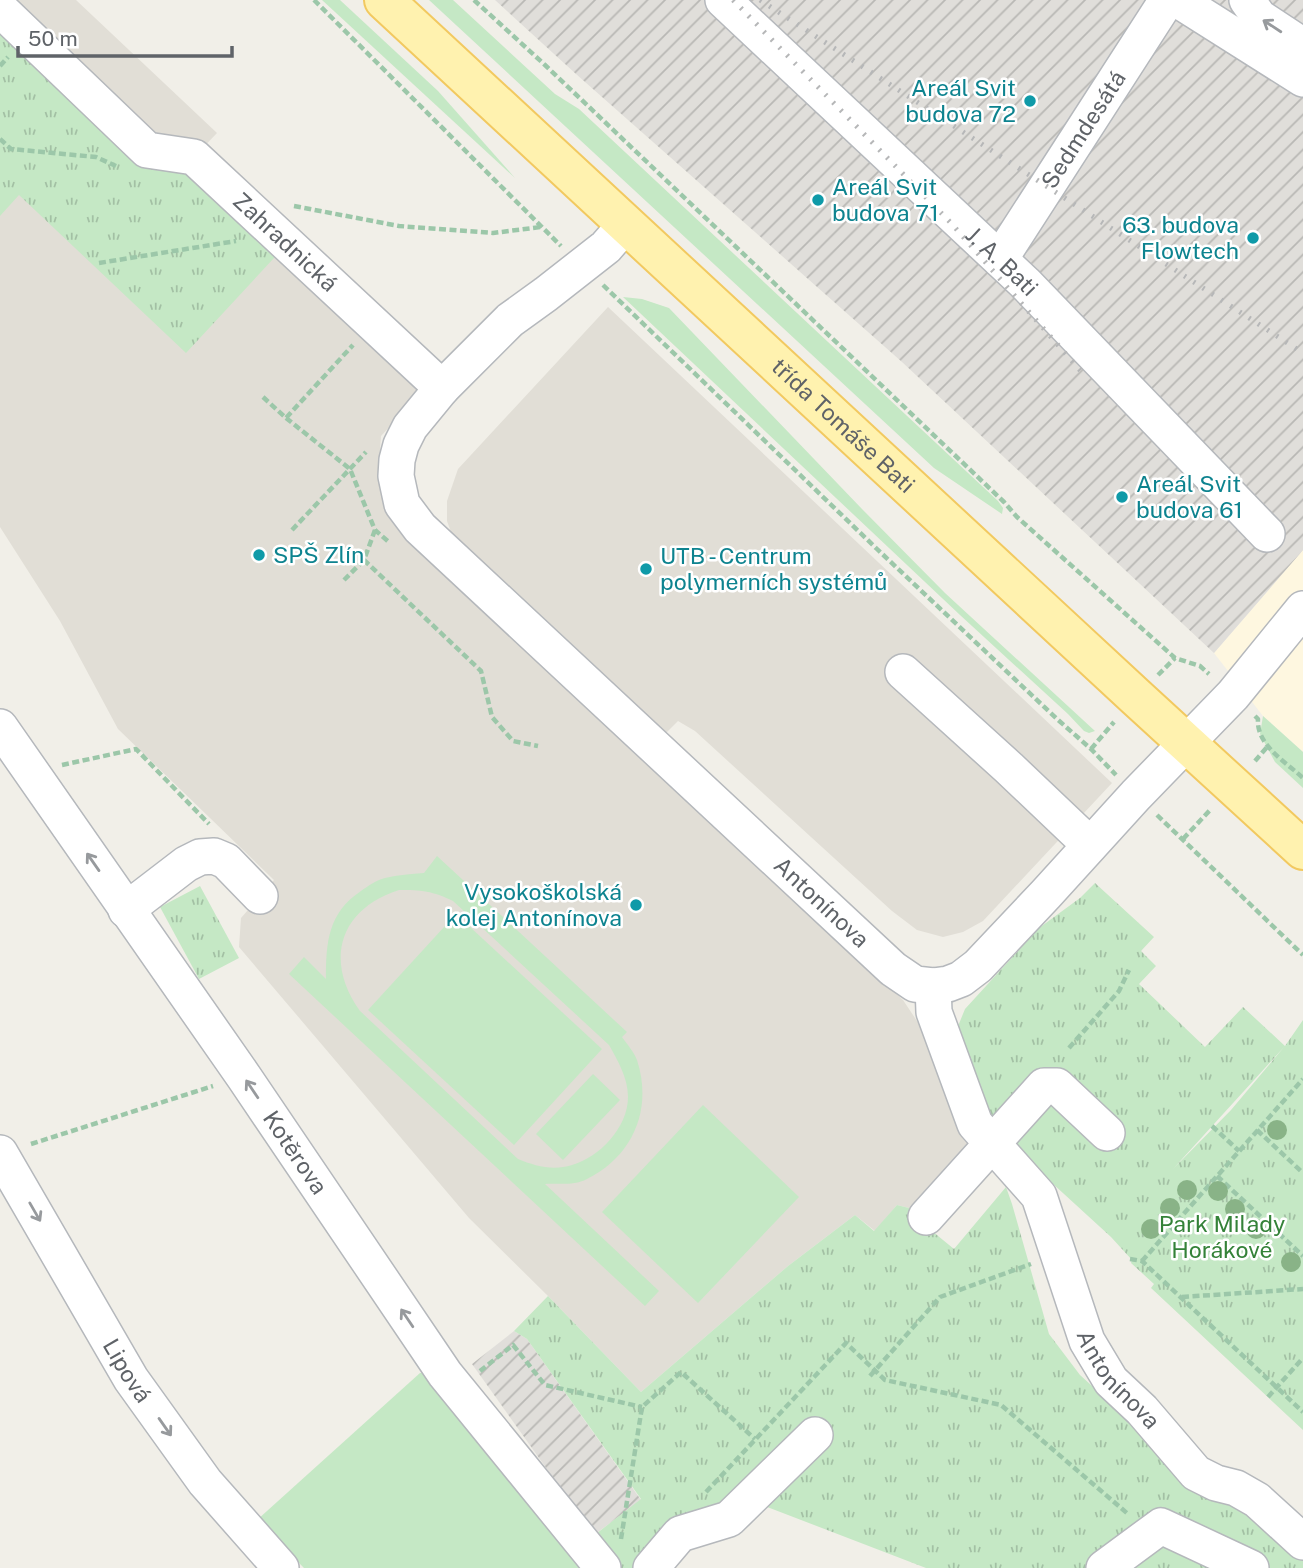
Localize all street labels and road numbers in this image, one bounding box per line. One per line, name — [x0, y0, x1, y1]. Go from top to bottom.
street label: Sedmdesátá — [1035, 65, 1131, 193]
street label: Zahradnická — [228, 187, 343, 297]
street label: J. A. Bati — [961, 221, 1044, 301]
street label: třída Tomáše Bati — [766, 352, 921, 498]
street label: Antonínova — [769, 851, 875, 953]
street label: Kotěrova — [258, 1106, 333, 1199]
street label: Antonínova — [1071, 1327, 1166, 1434]
street label: Lipová — [98, 1334, 157, 1407]

